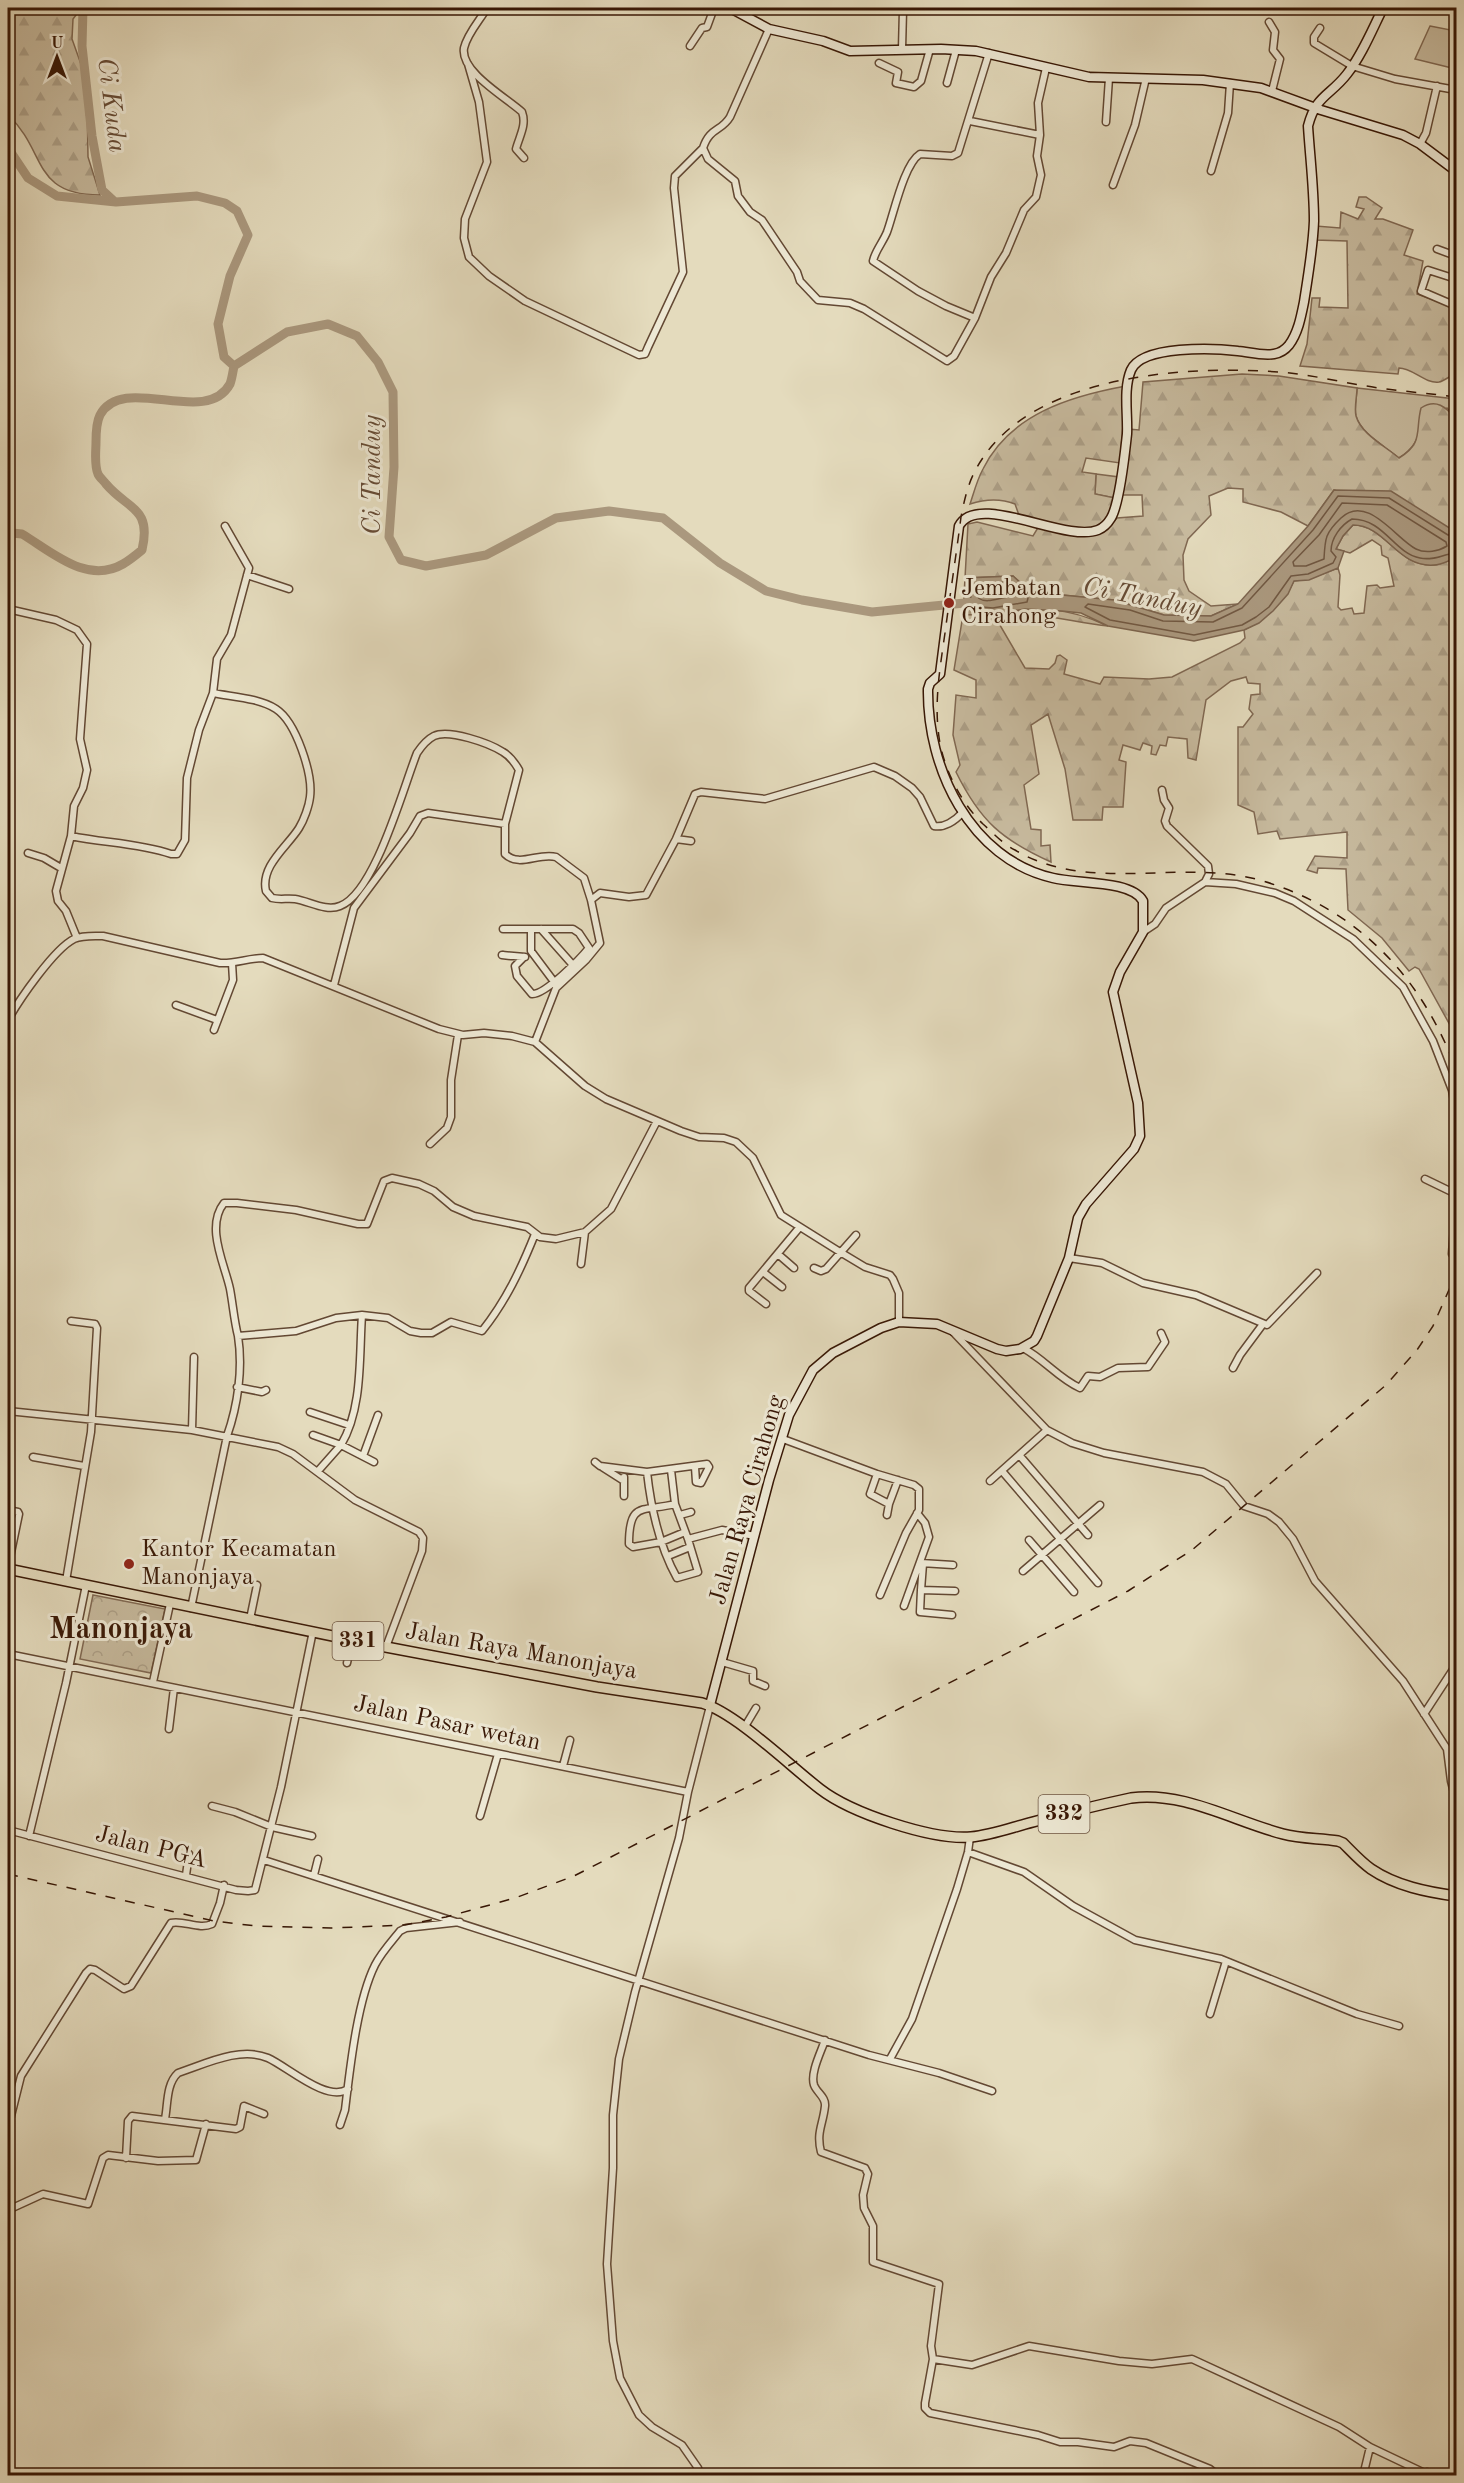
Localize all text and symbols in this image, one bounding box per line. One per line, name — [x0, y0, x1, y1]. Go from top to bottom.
north arrow — [27, 27, 87, 87]
text: U — [51, 36, 64, 52]
water label: Ci Kuda — [92, 56, 130, 154]
water label: Ci Tanduy — [360, 414, 386, 535]
water label: Ci Tanduy — [1080, 574, 1204, 622]
place label: Jembatan Cirahong — [961, 577, 1061, 629]
marker: Jembatan Cirahong — [942, 596, 956, 610]
street label: Jalan Raya Cirahong — [707, 1392, 789, 1608]
place label: Kantor Kecamatan Manonjaya — [141, 1538, 336, 1590]
marker: Kantor Kecamatan Manonjaya — [122, 1557, 136, 1571]
district label: Manonjaya — [49, 1615, 193, 1645]
street label: Jalan Raya Manonjaya — [403, 1620, 639, 1684]
road number: 331 — [332, 1622, 384, 1660]
street label: Jalan Pasar wetan — [351, 1692, 543, 1756]
road number: 332 — [1038, 1795, 1090, 1833]
street label: Jalan PGA — [93, 1823, 209, 1873]

